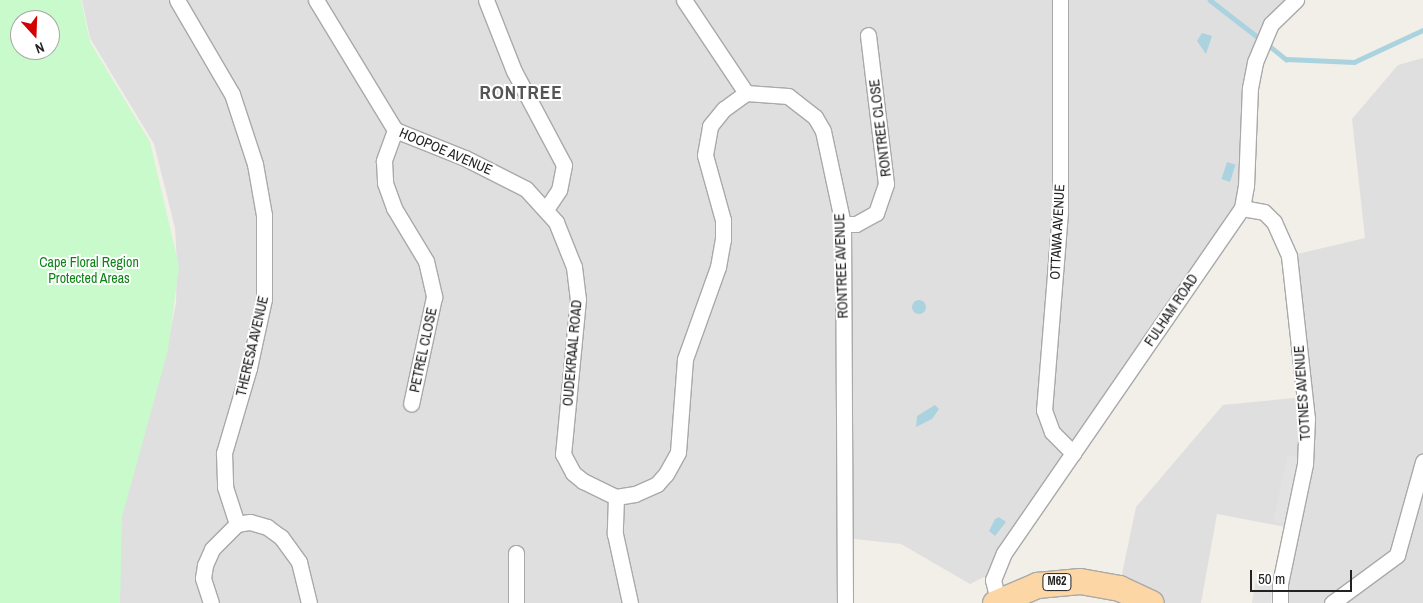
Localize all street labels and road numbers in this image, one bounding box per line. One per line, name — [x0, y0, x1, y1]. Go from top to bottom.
street label: RONTREE CLOSE — [866, 78, 894, 178]
street label: HOOPOE AVENUE — [397, 124, 495, 178]
street label: OTTAWA AVENUE — [1046, 183, 1068, 281]
street label: RONTREE AVENUE — [831, 213, 851, 319]
street label: FULHAM ROAD — [1141, 271, 1201, 349]
street label: THERESA AVENUE — [232, 294, 272, 398]
street label: OUDEKRAAL ROAD — [559, 299, 585, 407]
street label: PETREL CLOSE — [406, 306, 440, 394]
street label: TOTNES AVENUE — [1290, 345, 1314, 441]
road number: M62 — [1042, 572, 1072, 592]

